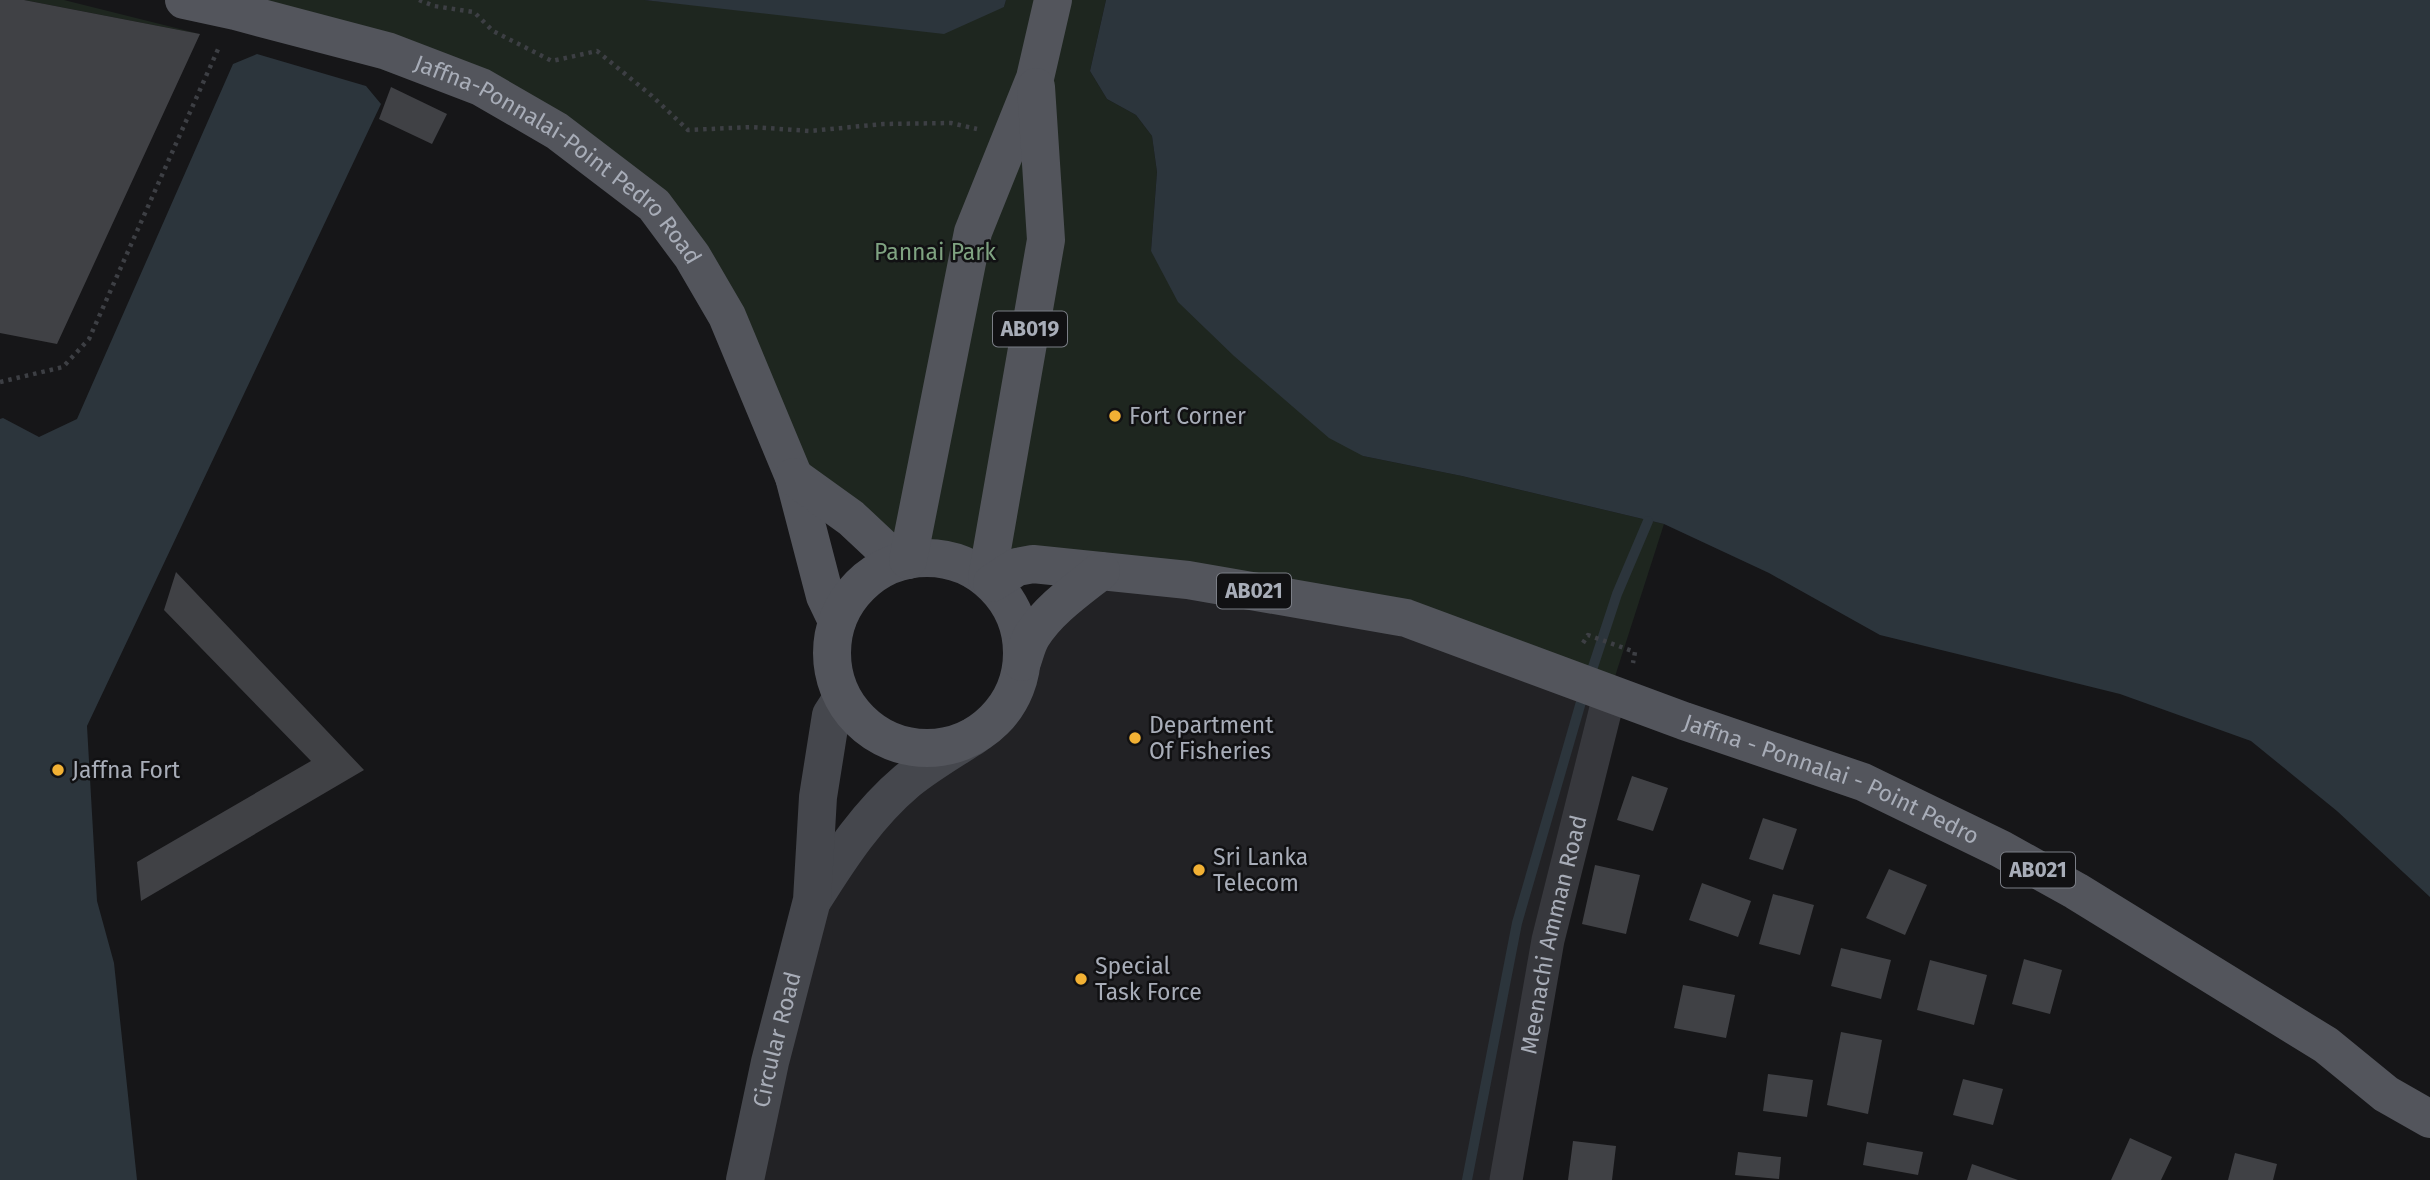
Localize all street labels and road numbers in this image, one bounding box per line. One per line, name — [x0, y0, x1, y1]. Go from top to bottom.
street label: Jaffna-Ponnalai-Point Pedro Road — [410, 49, 708, 269]
road number: AB019 — [993, 312, 1067, 346]
road number: AB021 — [1217, 574, 1291, 608]
street label: Jaffna - Ponnalai - Point Pedro — [1680, 708, 1984, 850]
street label: Meenachi Amman Road — [1514, 812, 1593, 1056]
road number: AB021 — [2001, 852, 2075, 888]
street label: Circular Road — [747, 969, 807, 1110]

